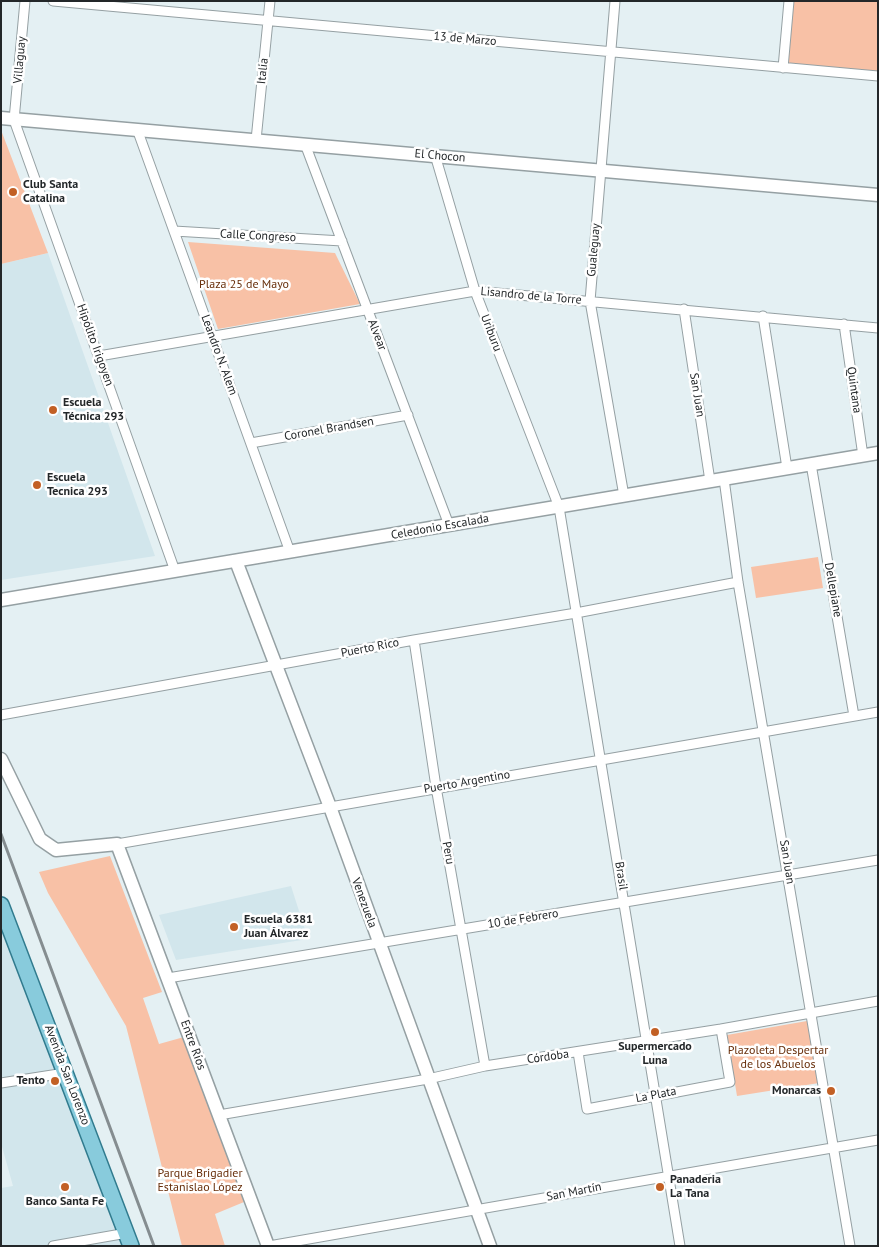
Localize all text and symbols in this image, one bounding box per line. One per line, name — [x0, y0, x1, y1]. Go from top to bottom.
street label: 13 de Marzo — [433, 29, 497, 49]
street label: Villaguay — [11, 36, 29, 84]
street label: Italia — [254, 57, 272, 85]
street label: El Chocon — [414, 147, 466, 165]
place label: Club Santa Catalina — [23, 178, 78, 206]
marker: Club Santa Catalina — [7, 186, 19, 198]
street label: Gualeguay — [584, 223, 604, 277]
street label: Calle Congreso — [219, 227, 297, 245]
park label: Plaza 25 de Mayo — [199, 278, 289, 292]
street label: Lisandro de la Torre — [480, 284, 582, 308]
street label: Hipólito Irigoyen — [74, 302, 116, 388]
street label: Uriburu — [477, 312, 505, 354]
street label: Leandro N. Alem — [198, 313, 240, 397]
street label: Alvear — [364, 317, 390, 353]
street label: Quintana — [844, 366, 864, 414]
street label: San Juan — [686, 372, 708, 418]
place label: Escuela Técnica 293 — [63, 396, 124, 424]
marker: Escuela Técnica 293 — [47, 404, 59, 416]
street label: Coronel Brandsen — [283, 414, 375, 444]
place label: Escuela Tecnica 293 — [47, 471, 108, 499]
marker: Escuela Tecnica 293 — [31, 479, 43, 491]
street label: Celedonio Escalada — [390, 511, 490, 543]
street label: Dellepiane — [821, 561, 845, 619]
street label: Puerto Rico — [340, 635, 400, 661]
street label: Puerto Argentino — [423, 767, 511, 797]
street label: San Juan — [776, 839, 798, 885]
street label: Peru — [439, 840, 457, 866]
street label: Brasil — [612, 861, 630, 891]
street label: Venezuela — [348, 876, 380, 930]
street label: 10 de Febrero — [487, 906, 559, 932]
place label: Escuela 6381 Juan Álvarez — [244, 913, 313, 941]
marker: Escuela 6381 Juan Álvarez — [228, 921, 240, 933]
street label: Entre Ríos — [177, 1018, 209, 1072]
street label: Avenida San Lorenzo — [41, 1023, 93, 1127]
marker: Supermercado Luna — [649, 1026, 661, 1038]
place label: Supermercado Luna — [618, 1040, 692, 1068]
park label: Plazoleta Despertar de los Abuelos — [728, 1044, 828, 1072]
street label: Córdoba — [526, 1047, 570, 1067]
place label: Tento — [17, 1074, 45, 1088]
marker: Tento — [49, 1075, 61, 1087]
street label: La Plata — [634, 1084, 678, 1106]
place label: Monarcas — [772, 1084, 821, 1098]
marker: Monarcas — [825, 1085, 837, 1097]
park label: Parque Brigadier Estanislao López — [157, 1167, 243, 1195]
place label: Panaderia La Tana — [670, 1173, 721, 1201]
street label: San Martín — [545, 1180, 603, 1204]
marker: Banco Santa Fe — [59, 1181, 71, 1193]
marker: Panaderia La Tana — [654, 1181, 666, 1193]
place label: Banco Santa Fe — [26, 1195, 104, 1209]

